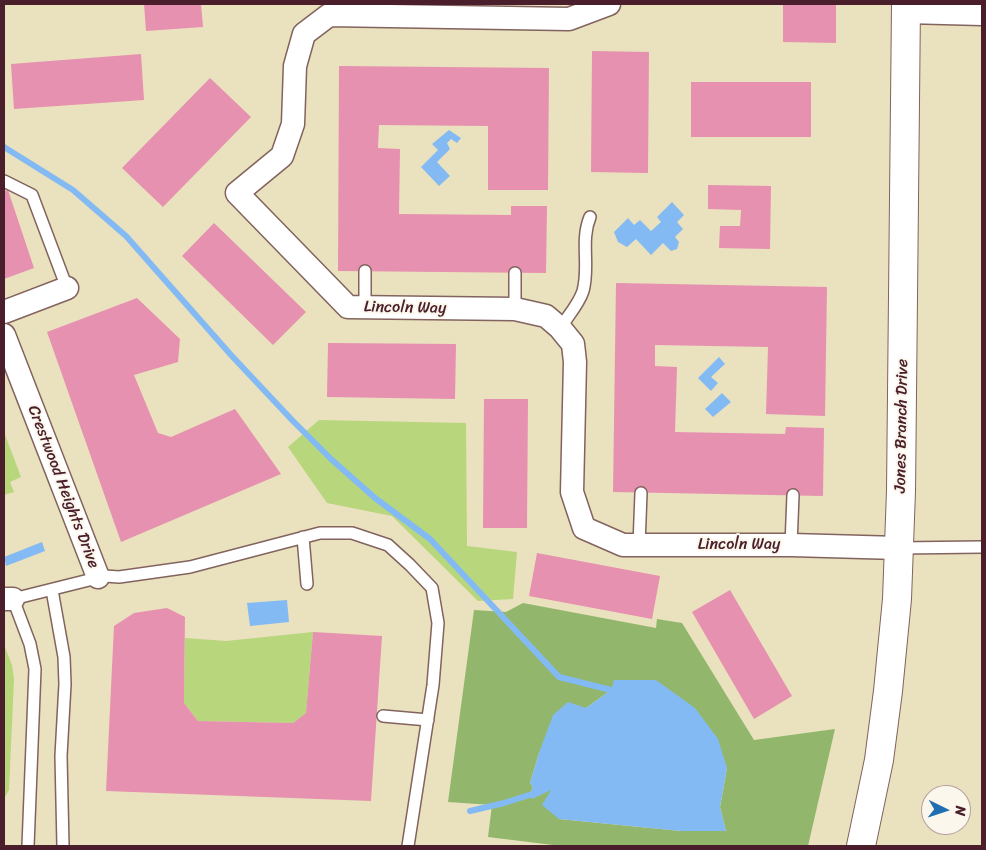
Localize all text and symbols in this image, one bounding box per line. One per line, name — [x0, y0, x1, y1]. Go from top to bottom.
street label: Lincoln Way — [364, 298, 446, 318]
street label: Jones Branch Drive — [891, 359, 913, 493]
street label: Crestwood Heights Drive — [23, 403, 103, 571]
street label: Lincoln Way — [698, 535, 780, 555]
north arrow — [921, 785, 971, 835]
text: N — [948, 805, 973, 817]

